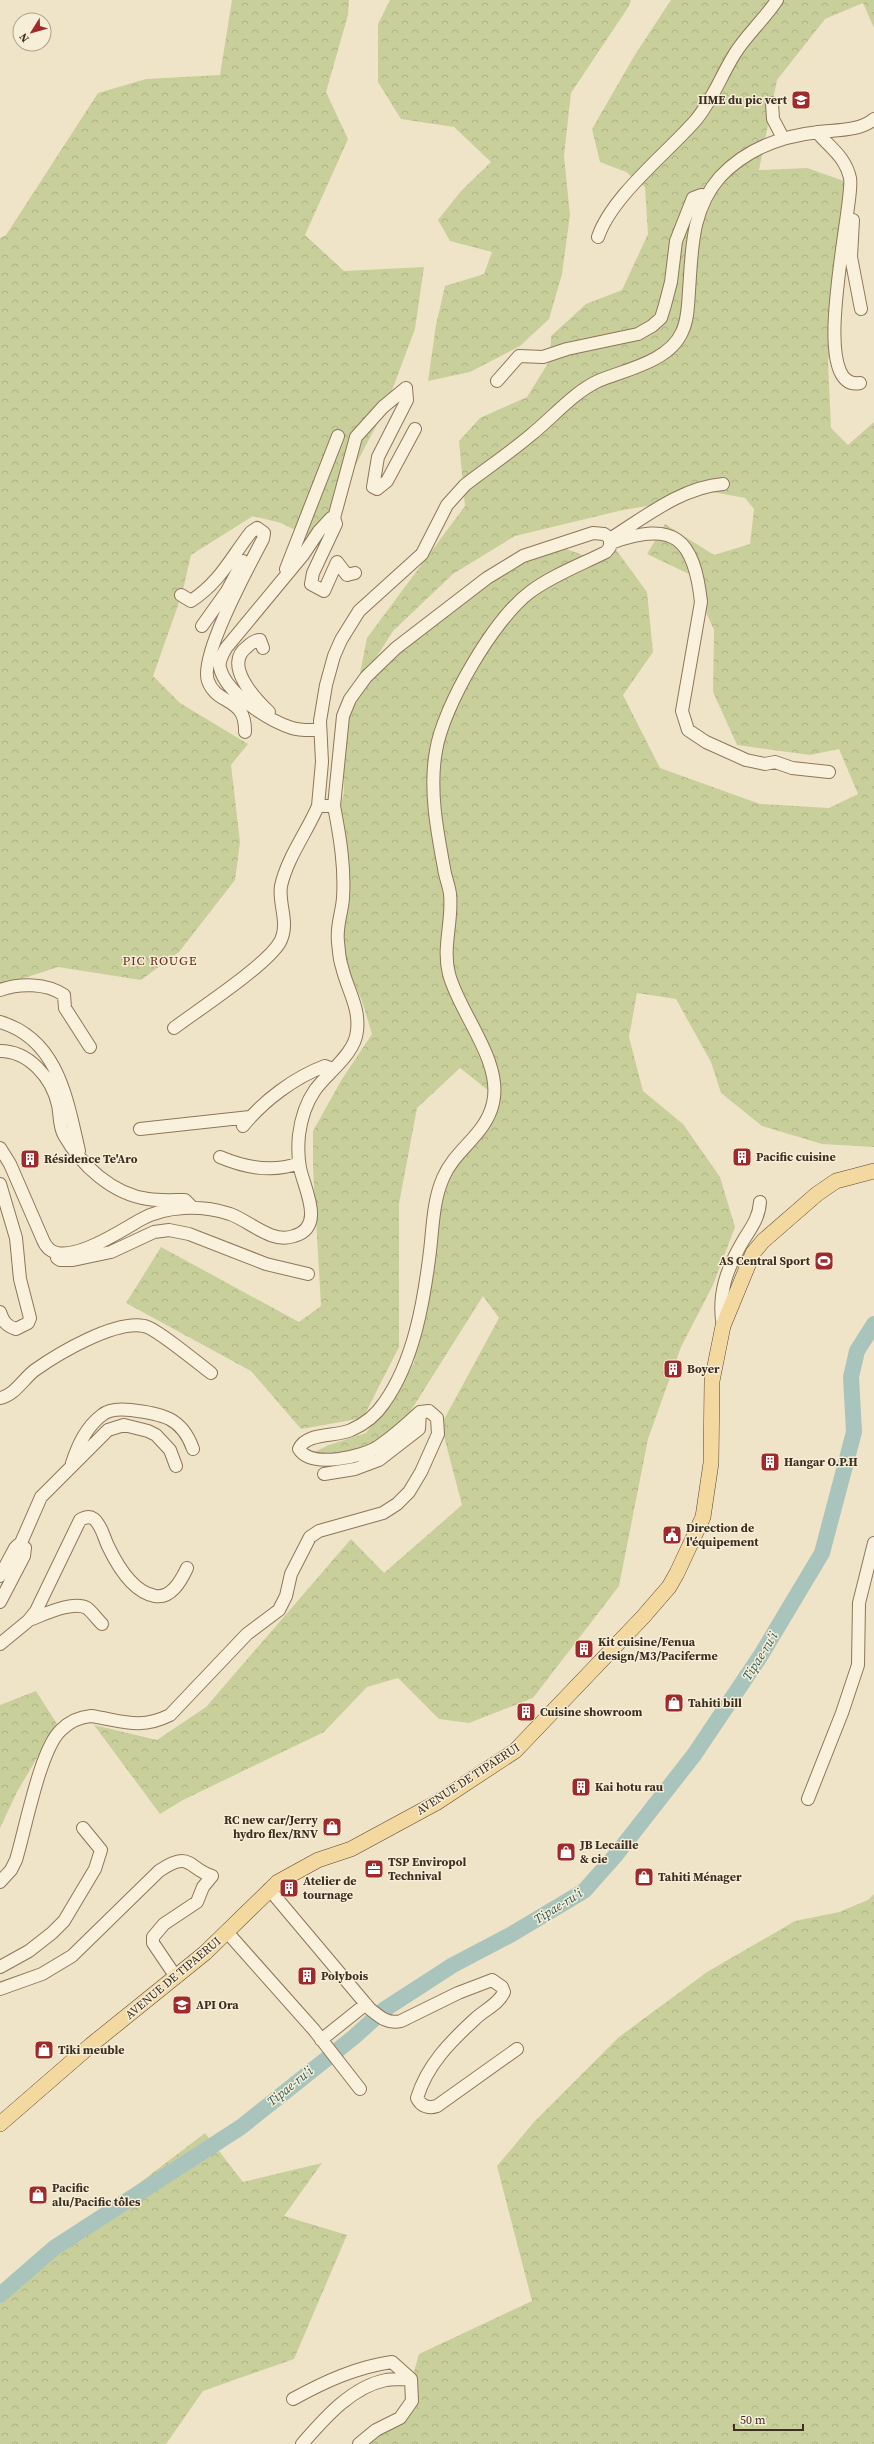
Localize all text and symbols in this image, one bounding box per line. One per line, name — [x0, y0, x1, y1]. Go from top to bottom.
north arrow — [12, 12, 52, 52]
text: N — [16, 30, 33, 45]
school or university icon: IIME du pic vert — [790, 89, 812, 111]
place label: IIME du pic vert — [698, 92, 788, 108]
district label: PIC ROUGE — [122, 952, 198, 969]
building icon: Pacific cuisine — [731, 1146, 753, 1168]
building icon: Résidence Te'Aro — [19, 1148, 41, 1170]
place label: Pacific cuisine — [756, 1149, 836, 1165]
place label: Résidence Te'Aro — [44, 1151, 138, 1167]
sports icon: AS Central Sport — [813, 1250, 835, 1272]
place label: AS Central Sport — [719, 1253, 811, 1269]
building icon: Boyer — [662, 1358, 684, 1380]
place label: Boyer — [687, 1361, 720, 1377]
building icon: Hangar O.P.H — [759, 1451, 781, 1473]
place label: Hangar O.P.H — [784, 1454, 858, 1470]
place label: Direction de l'équipement — [686, 1520, 759, 1550]
public building icon: Direction de l'équipement — [661, 1524, 683, 1546]
water label: Tipae-ru’i — [738, 1629, 782, 1683]
place label: Kit cuisine/Fenua design/M3/Paciferme — [598, 1634, 718, 1664]
building icon: Kit cuisine/Fenua design/M3/Paciferme — [573, 1638, 595, 1660]
shop icon: Tahiti bill — [663, 1692, 685, 1714]
place label: Tahiti bill — [688, 1695, 742, 1711]
building icon: Cuisine showroom — [515, 1701, 537, 1723]
place label: Cuisine showroom — [540, 1704, 643, 1720]
street label: AVENUE DE TIPAERUI — [413, 1739, 523, 1819]
building icon: Kai hotu rau — [570, 1776, 592, 1798]
place label: Kai hotu rau — [595, 1779, 664, 1795]
place label: RC new car/Jerry hydro flex/RNV — [224, 1812, 319, 1842]
shop icon: RC new car/Jerry hydro flex/RNV — [321, 1816, 343, 1838]
place label: JB Lecaille & cie — [579, 1837, 639, 1867]
shop icon: JB Lecaille & cie — [555, 1841, 577, 1863]
place label: TSP Enviropol Technival — [388, 1854, 466, 1884]
office icon: TSP Enviropol Technival — [363, 1858, 385, 1880]
shop icon: Tahiti Ménager — [633, 1866, 655, 1888]
place label: Tahiti Ménager — [658, 1869, 742, 1885]
place label: Atelier de tournage — [303, 1873, 357, 1903]
building icon: Atelier de tournage — [278, 1877, 300, 1899]
water label: Tipae-ru’i — [531, 1884, 585, 1928]
street label: AVENUE DE TIPAERUI — [122, 1933, 224, 2023]
building icon: Polybois — [296, 1965, 318, 1987]
place label: Polybois — [321, 1968, 369, 1984]
school or university icon: API Ora — [171, 1994, 193, 2016]
place label: API Ora — [196, 1997, 239, 2013]
shop icon: Tiki meuble — [33, 2039, 55, 2061]
place label: Tiki meuble — [58, 2042, 125, 2058]
water label: Tipae-ru’i — [264, 2062, 316, 2110]
place label: Pacific alu/Pacific tôles — [52, 2180, 141, 2210]
shop icon: Pacific alu/Pacific tôles — [27, 2184, 49, 2206]
scale bar — [734, 2406, 803, 2432]
text: 50 m — [740, 2412, 766, 2428]

